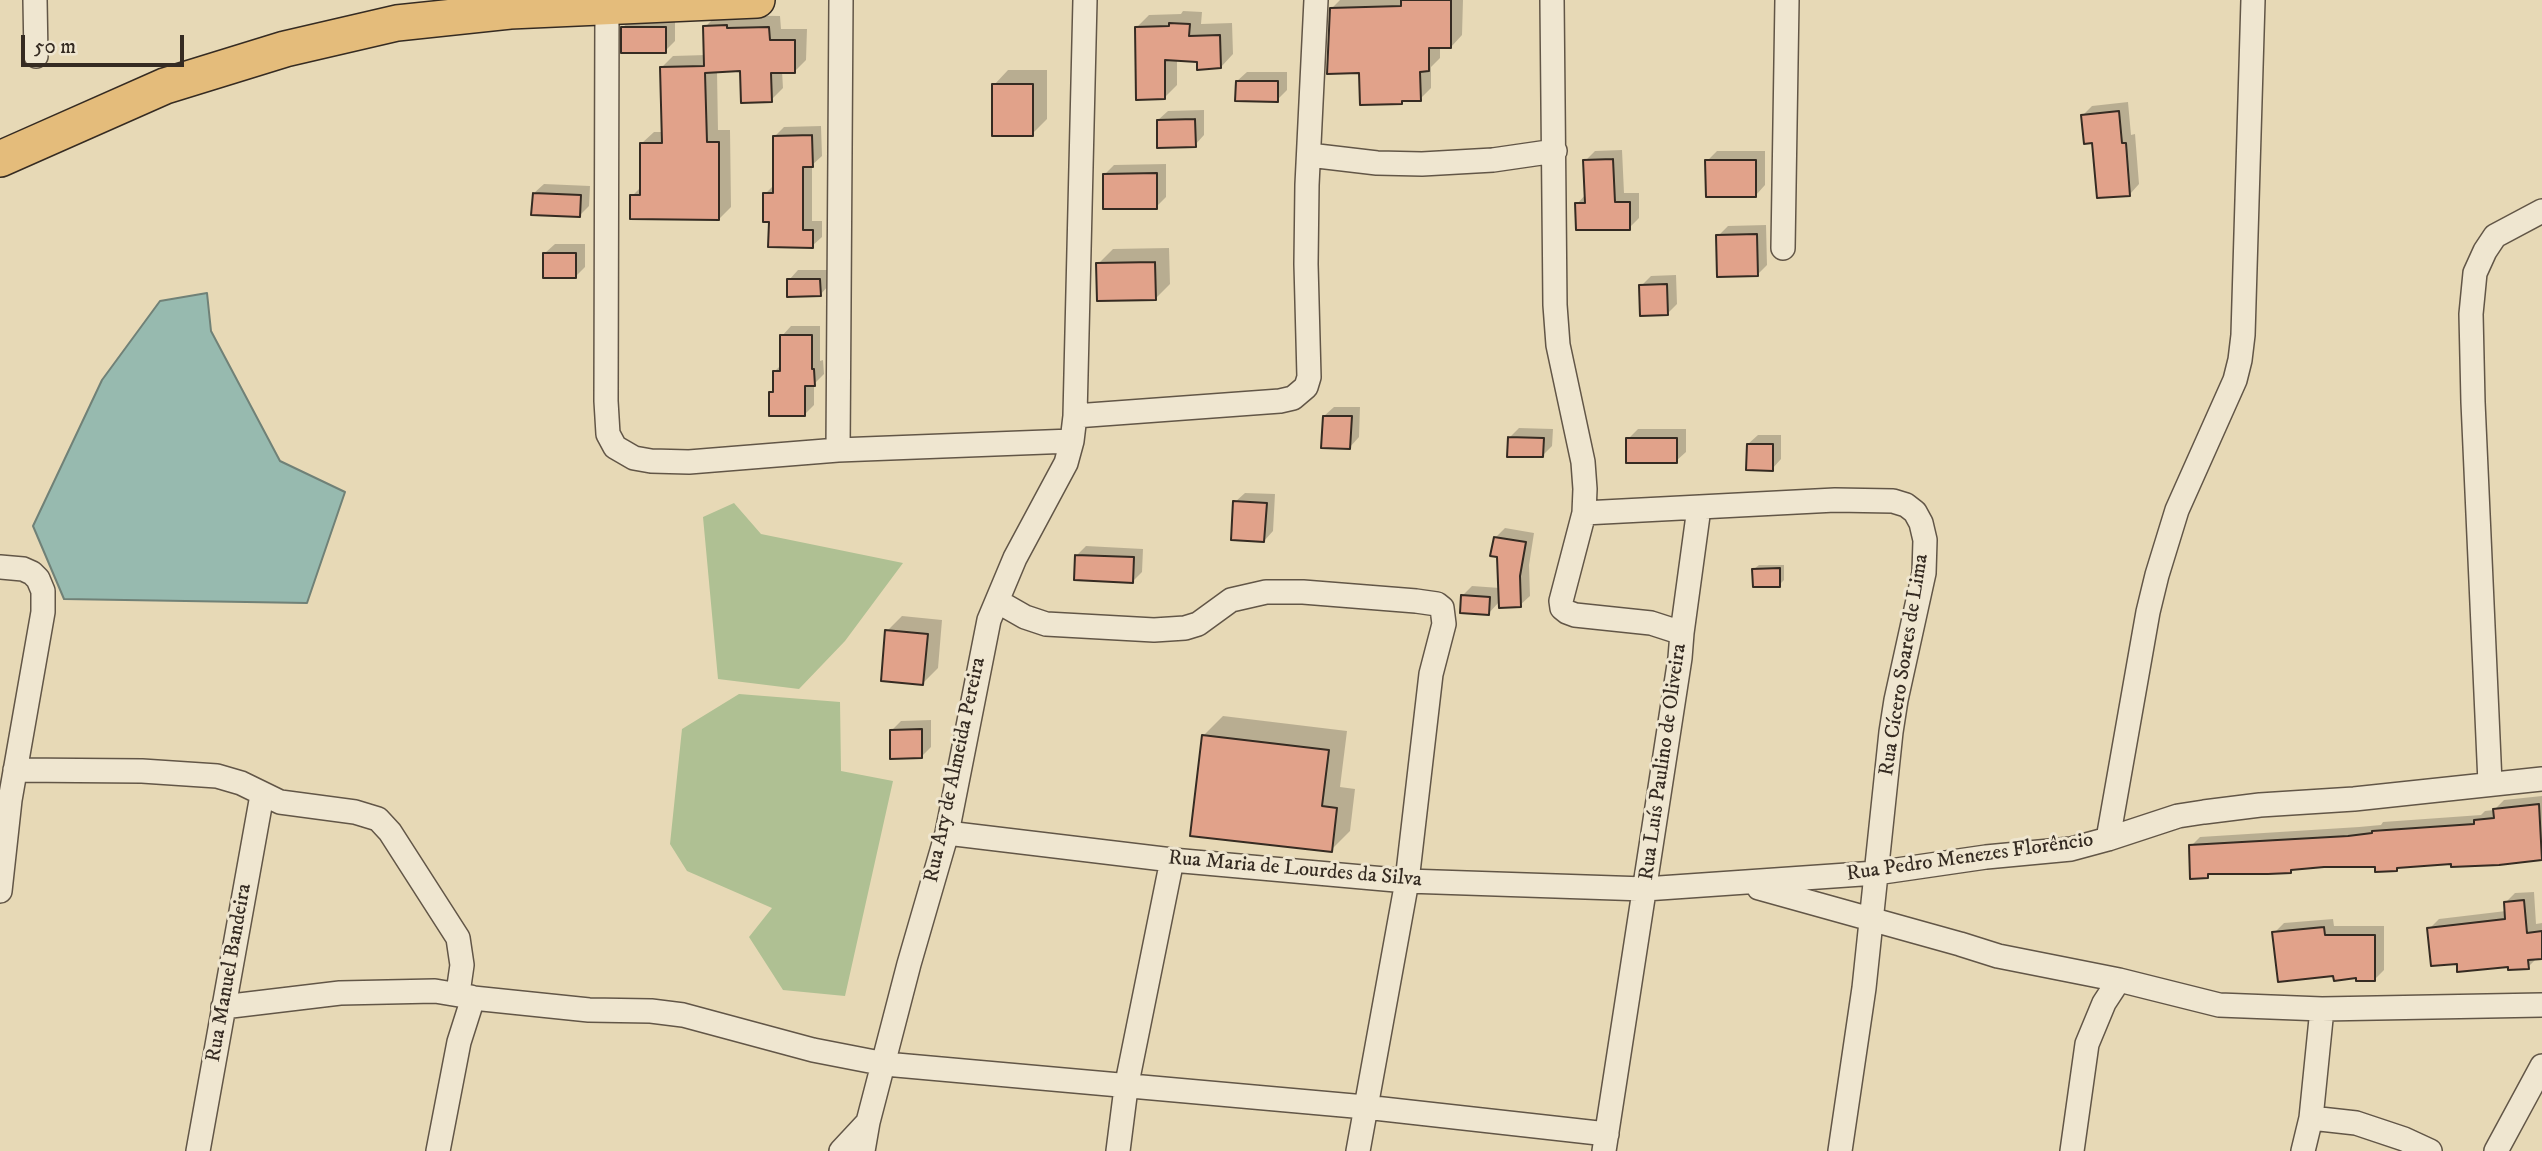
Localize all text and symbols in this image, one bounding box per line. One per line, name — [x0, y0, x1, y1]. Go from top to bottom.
scale bar — [24, 21, 187, 65]
text: 50 m — [34, 34, 76, 60]
street label: Rua Cícero Soares de Lima — [1875, 552, 1935, 778]
street label: Rua Luís Paulino de Oliveira — [1635, 642, 1693, 882]
street label: Rua Ary de Almeida Pereira — [920, 655, 992, 885]
street label: Rua Pedro Menezes Florêncio — [1845, 828, 2095, 888]
street label: Rua Maria de Lourdes da Silva — [1167, 846, 1423, 894]
street label: Rua Manuel Bandeira — [202, 882, 258, 1064]

